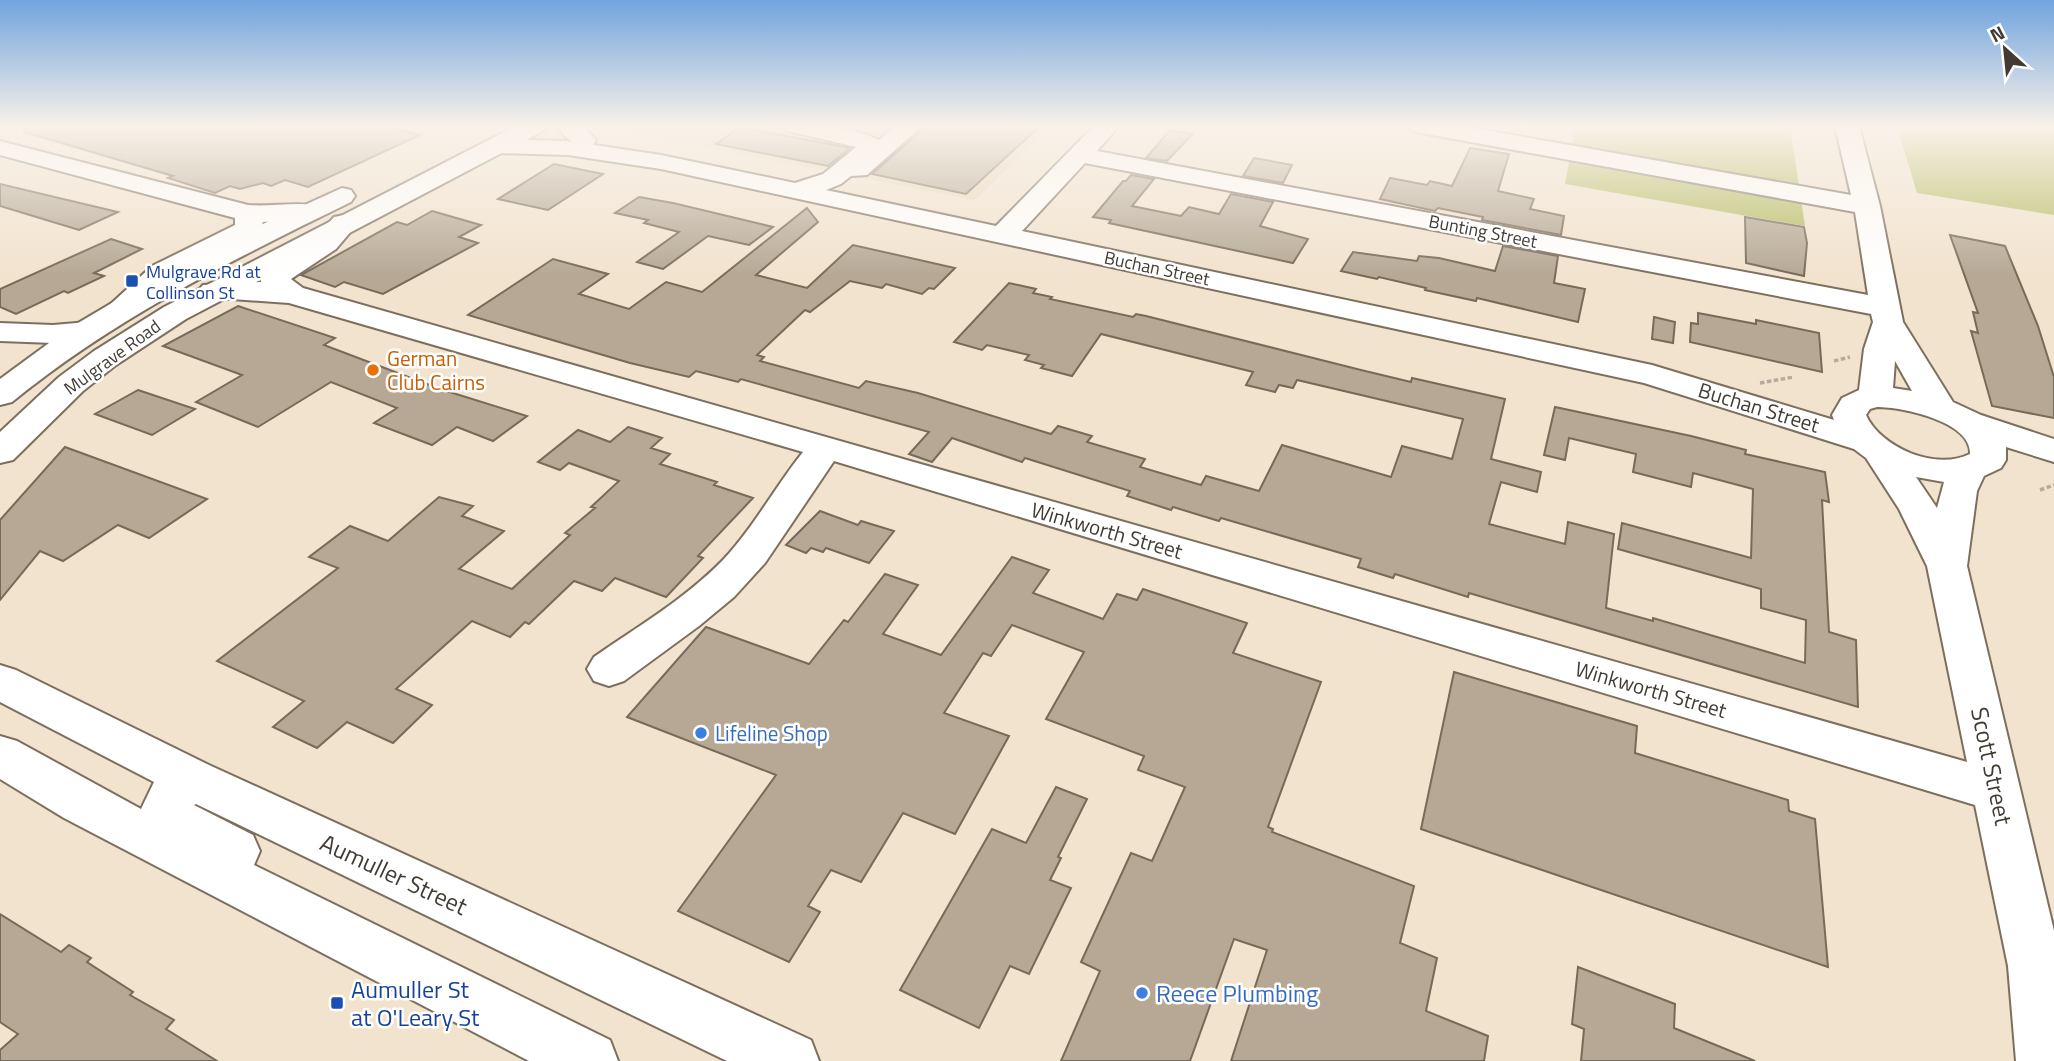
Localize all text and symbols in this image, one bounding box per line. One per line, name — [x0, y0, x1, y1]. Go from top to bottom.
north arrow — [1970, 14, 2040, 84]
text: N — [1985, 17, 2010, 49]
street label: Bunting Street — [1427, 207, 1540, 255]
street label: Buchan Street — [1102, 244, 1213, 292]
place label: Mulgrave Rd at Collinson St — [146, 258, 261, 306]
marker: Mulgrave Rd at Collinson St — [124, 273, 140, 289]
street label: Mulgrave Road — [58, 313, 166, 401]
place label: German Club Cairns — [387, 342, 485, 398]
marker: German Club Cairns — [365, 362, 381, 378]
street label: Buchan Street — [1695, 373, 1824, 441]
street label: Winkworth Street — [1028, 493, 1187, 567]
street label: Winkworth Street — [1572, 652, 1731, 726]
street label: Scott Street — [1962, 704, 2022, 829]
place label: Lifeline Shop — [715, 717, 828, 749]
marker: Lifeline Shop — [693, 725, 709, 741]
street label: Aumuller Street — [315, 824, 474, 924]
place label: Aumuller St at O'Leary St — [351, 971, 480, 1035]
place label: Reece Plumbing — [1156, 975, 1318, 1011]
marker: Reece Plumbing — [1134, 985, 1150, 1001]
marker: Aumuller St at O'Leary St — [329, 995, 345, 1011]

